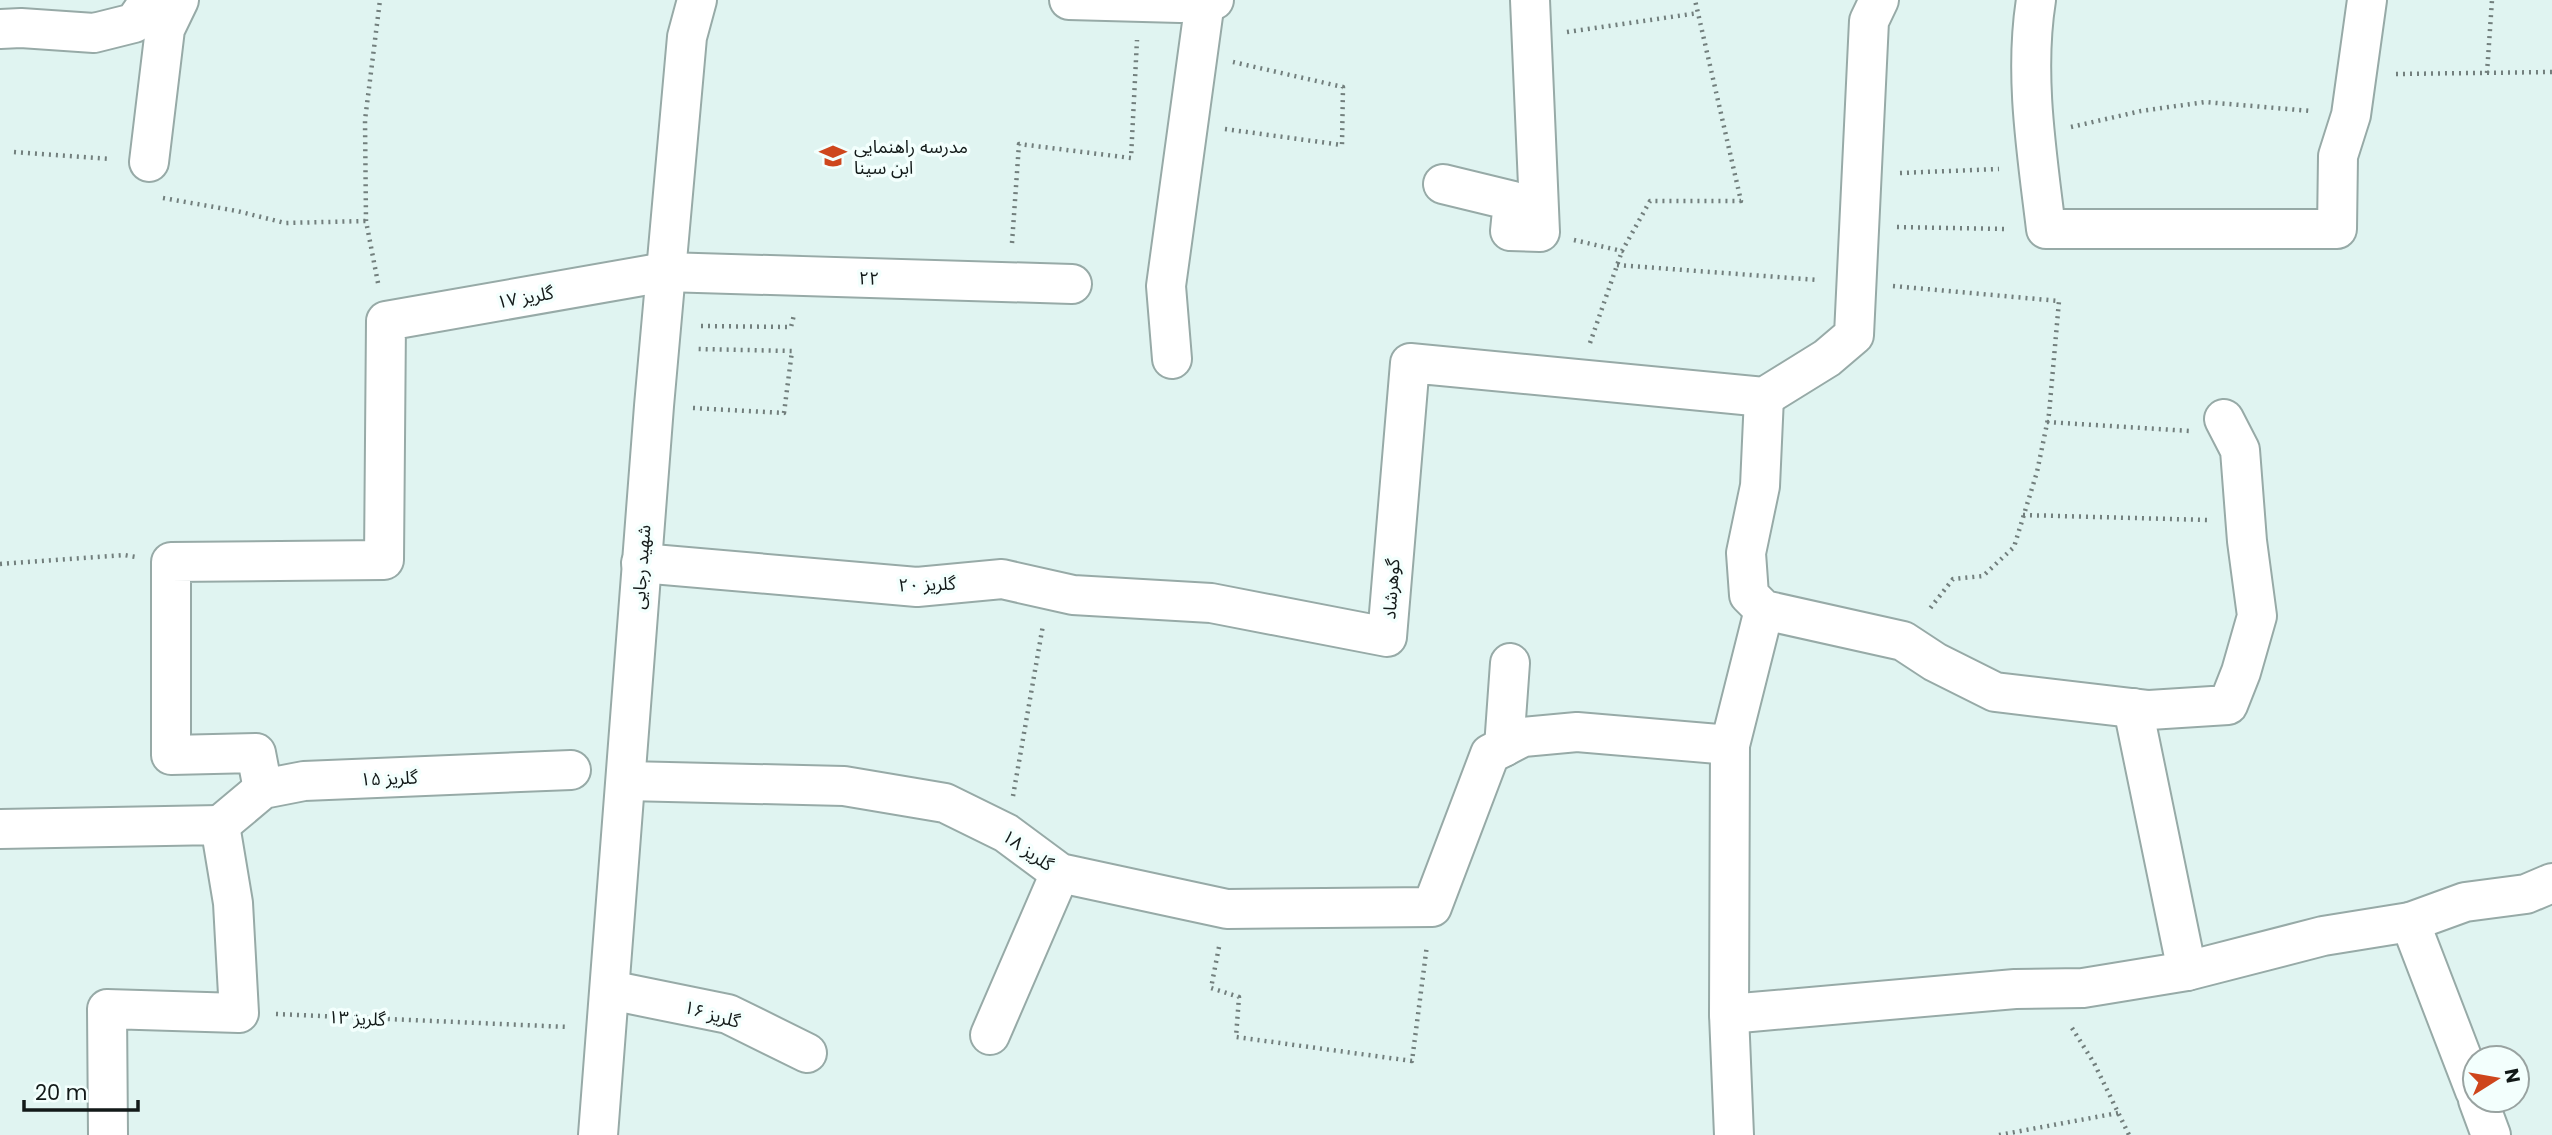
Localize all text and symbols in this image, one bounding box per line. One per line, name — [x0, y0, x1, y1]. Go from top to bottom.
place label: مدرسه راهنمایی ابن سینا — [854, 134, 968, 180]
school or university icon: مدرسه راهنمایی ابن سینا — [818, 141, 848, 171]
street label: ۲۲ — [858, 265, 880, 291]
street label: گلریز ۱۷ — [495, 280, 556, 314]
street label: شهید رجایی — [626, 524, 656, 610]
street label: گوهرشاد — [1376, 557, 1406, 620]
street label: گلریز ۲۰ — [898, 570, 957, 597]
street label: گلریز ۱۵ — [360, 764, 419, 791]
street label: گلریز ۱۸ — [997, 823, 1059, 877]
street label: گلریز ۱۶ — [681, 994, 744, 1034]
street label: گلریز ۱۳ — [328, 1004, 387, 1032]
north arrow — [2461, 1044, 2531, 1114]
text: N — [2498, 1066, 2527, 1085]
scale bar — [24, 1068, 138, 1112]
text: 20 m — [35, 1078, 88, 1107]

